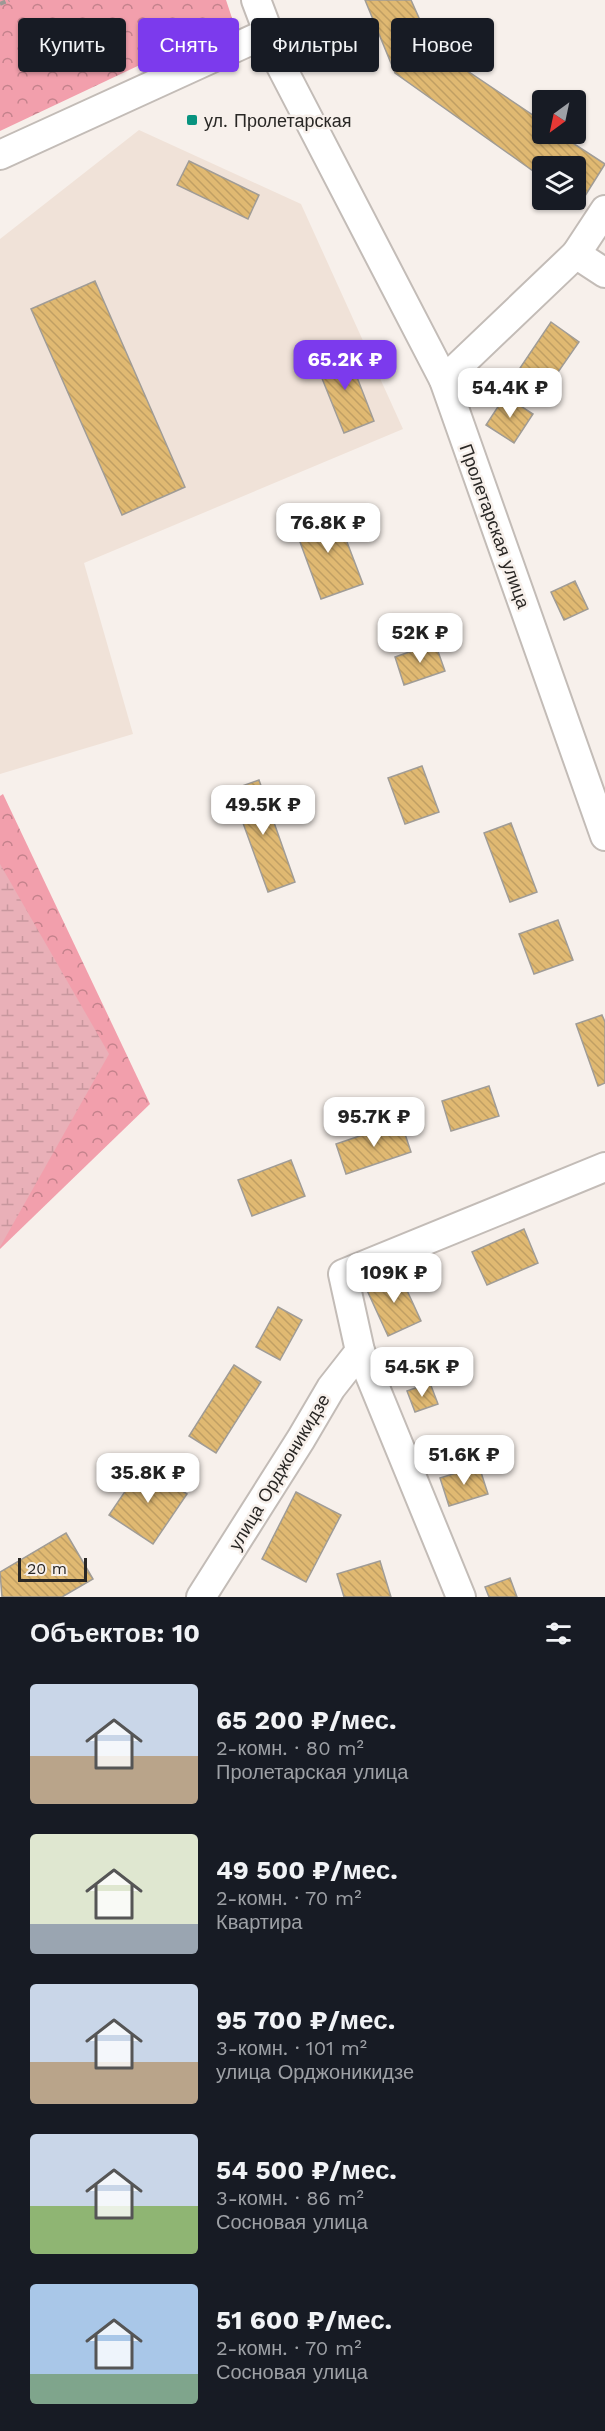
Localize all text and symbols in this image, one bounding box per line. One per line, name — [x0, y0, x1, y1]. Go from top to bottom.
chip: Купить — [18, 18, 126, 72]
chip: Снять — [138, 18, 239, 72]
chip: Фильтры — [251, 18, 379, 72]
chip: Новое — [391, 18, 494, 72]
north arrow — [532, 90, 586, 144]
map controls — [532, 90, 586, 210]
place label: ул. Пролетарская — [204, 110, 352, 131]
marker: ул. Пролетарская — [185, 113, 199, 127]
button: layers — [532, 156, 586, 210]
pin: 65.2K ₽ — [290, 340, 400, 391]
text: 65.2K ₽ — [308, 347, 382, 371]
pin: 54.4K ₽ — [455, 368, 565, 419]
text: 54.4K ₽ — [472, 375, 548, 399]
street label: Пролетарская улица — [456, 441, 535, 612]
pin: 76.8K ₽ — [273, 503, 383, 554]
text: 76.8K ₽ — [290, 510, 366, 534]
pin: 52K ₽ — [378, 613, 462, 664]
text: 52K ₽ — [392, 620, 448, 644]
pin: 49.5K ₽ — [208, 785, 318, 836]
text: 49.5K ₽ — [225, 792, 301, 816]
pin: 95.7K ₽ — [319, 1097, 429, 1148]
text: 95.7K ₽ — [338, 1104, 410, 1128]
pin: 109K ₽ — [345, 1253, 443, 1304]
text: 109K ₽ — [360, 1260, 428, 1284]
pin: 54.5K ₽ — [367, 1347, 477, 1398]
text: 54.5K ₽ — [384, 1354, 460, 1378]
street label: улица Орджоникидзе — [224, 1390, 334, 1554]
pin: 51.6K ₽ — [409, 1435, 519, 1486]
text: 51.6K ₽ — [428, 1442, 500, 1466]
pin: 35.8K ₽ — [93, 1453, 203, 1504]
text: 35.8K ₽ — [110, 1460, 186, 1484]
scale bar — [18, 1555, 87, 1582]
text: 20 m — [27, 1559, 67, 1578]
icon: filters — [542, 1617, 575, 1650]
text: Объектов: 10 — [30, 1618, 200, 1648]
text: 65 200 ₽/мес. — [216, 1705, 396, 1735]
icon: home — [78, 1708, 150, 1780]
text: 2-комн. · 80 m² — [216, 1736, 364, 1760]
text: Пролетарская улица — [216, 1760, 408, 1784]
text: 49 500 ₽/мес. — [216, 1855, 398, 1885]
icon: home — [78, 1858, 150, 1930]
text: 2-комн. · 70 m² — [216, 1886, 361, 1910]
text: Квартира — [216, 1910, 302, 1934]
text: 95 700 ₽/мес. — [216, 2005, 395, 2035]
icon: home — [78, 2008, 150, 2080]
text: 3-комн. · 101 m² — [216, 2036, 367, 2060]
text: улица Орджоникидзе — [216, 2060, 414, 2084]
text: 54 500 ₽/мес. — [216, 2155, 397, 2185]
icon: home — [78, 2158, 150, 2230]
text: 3-комн. · 86 m² — [216, 2186, 364, 2210]
text: Сосновая улица — [216, 2210, 368, 2234]
text: 51 600 ₽/мес. — [216, 2305, 392, 2335]
icon: home — [78, 2308, 150, 2380]
text: 2-комн. · 70 m² — [216, 2336, 361, 2360]
text: Сосновая улица — [216, 2360, 368, 2384]

